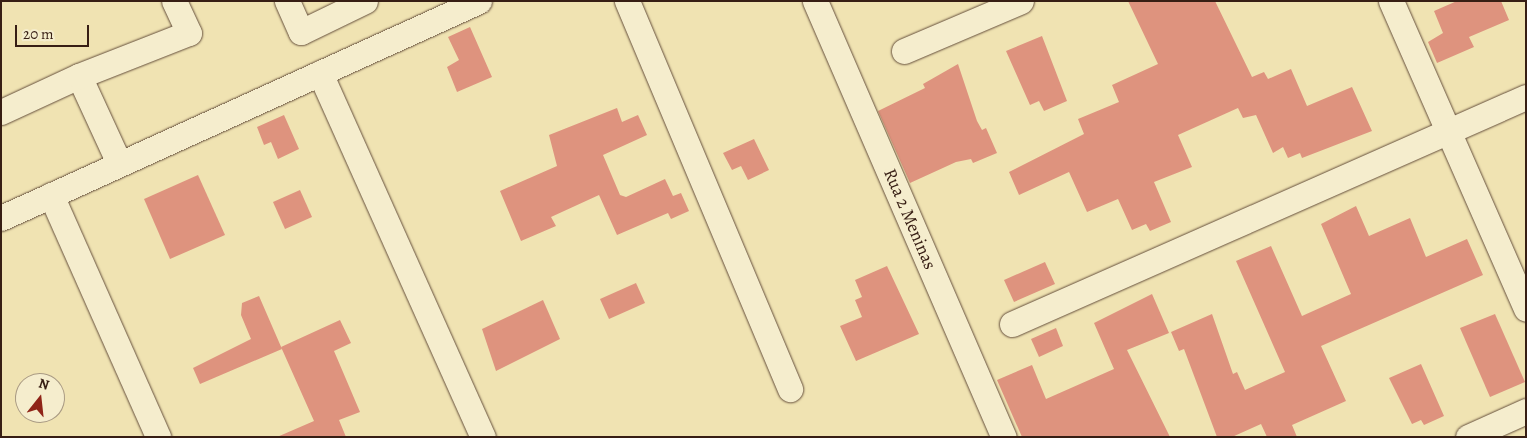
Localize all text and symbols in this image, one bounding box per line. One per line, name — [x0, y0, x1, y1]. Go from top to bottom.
scale bar — [18, 15, 91, 47]
text: 20 m — [23, 24, 54, 44]
street label: Rua 2 Meninas — [879, 165, 941, 273]
north arrow — [15, 373, 65, 423]
text: N — [36, 374, 52, 395]

